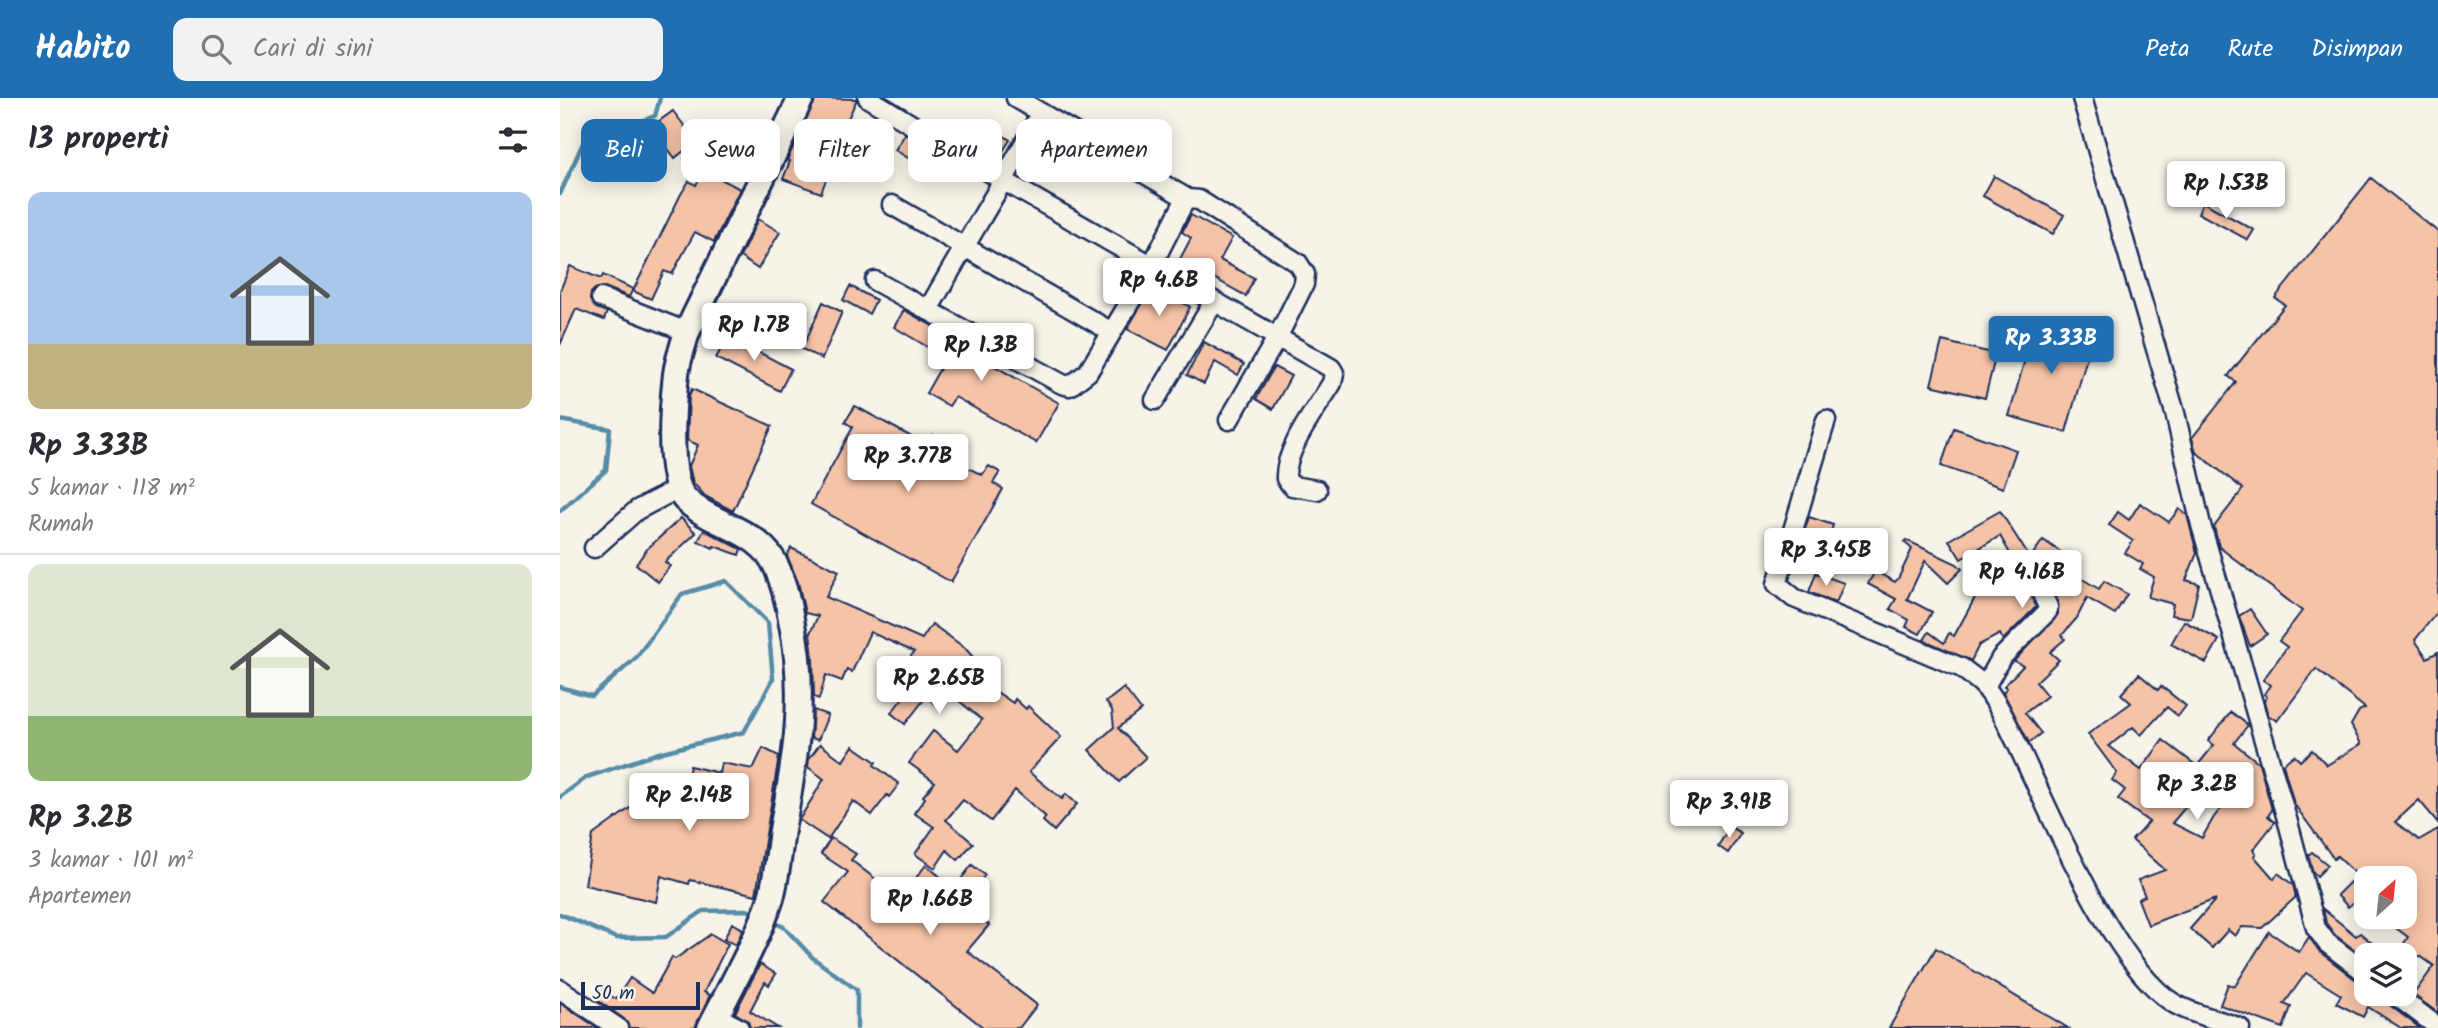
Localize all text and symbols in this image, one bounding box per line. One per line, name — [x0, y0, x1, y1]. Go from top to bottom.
search box — [173, 18, 663, 81]
text: Habito — [35, 23, 131, 76]
text: Cari di sini — [253, 28, 372, 70]
icon: search — [197, 30, 235, 68]
text: Peta — [2145, 30, 2190, 69]
text: Rute — [2228, 30, 2273, 69]
text: Disimpan — [2311, 30, 2403, 69]
text: 13 properti — [28, 116, 169, 164]
chip: Beli — [581, 119, 667, 182]
chip: Sewa — [681, 119, 780, 182]
chip: Filter — [794, 119, 894, 182]
chip: Baru — [908, 119, 1002, 182]
chip: Apartemen — [1016, 119, 1172, 182]
icon: filters — [494, 121, 532, 159]
pin: Rp 1.53B — [2154, 162, 2298, 221]
text: Rp 1.53B — [2183, 166, 2269, 202]
icon: home — [217, 238, 343, 364]
pin: Rp 4.6B — [1094, 258, 1224, 318]
text: Rp 4.6B — [1119, 263, 1199, 299]
pin: Rp 1.7B — [689, 303, 819, 363]
text: Rp 1.7B — [718, 308, 790, 344]
pin: Rp 3.33B — [1979, 316, 2123, 376]
text: Rp 3.33B — [2005, 321, 2097, 357]
pin: Rp 1.3B — [916, 324, 1046, 383]
text: Rp 1.3B — [944, 328, 1018, 364]
text: Rp 3.33B — [28, 423, 149, 471]
pin: Rp 3.77B — [836, 434, 980, 494]
text: Rp 3.77B — [863, 439, 953, 475]
text: 5 kamar · 118 m² — [28, 471, 195, 507]
text: Rumah — [28, 507, 94, 543]
pin: Rp 3.45B — [1754, 528, 1898, 588]
text: Rp 3.45B — [1780, 533, 1872, 569]
pin: Rp 4.16B — [1950, 550, 2094, 610]
text: Rp 4.16B — [1979, 555, 2065, 591]
icon: home — [217, 610, 343, 736]
pin: Rp 2.65B — [867, 656, 1011, 716]
text: Rp 2.65B — [893, 661, 985, 697]
pin: Rp 3.2B — [2132, 762, 2262, 822]
text: Rp 3.2B — [2157, 767, 2237, 803]
pin: Rp 2.14B — [617, 774, 761, 833]
text: Rp 2.14B — [645, 778, 733, 814]
pin: Rp 3.91B — [1657, 780, 1801, 840]
text: Rp 3.91B — [1686, 785, 1772, 821]
text: Rp 3.2B — [28, 795, 133, 843]
text: 3 kamar · 101 m² — [28, 843, 193, 879]
north arrow — [2354, 866, 2417, 929]
map controls — [2354, 866, 2417, 1006]
pin: Rp 1.66B — [858, 878, 1002, 937]
text: Apartemen — [28, 879, 132, 915]
text: Rp 1.66B — [887, 882, 973, 918]
button: layers — [2354, 943, 2417, 1006]
scale bar — [581, 979, 700, 1011]
text: 50 m — [592, 979, 634, 1009]

